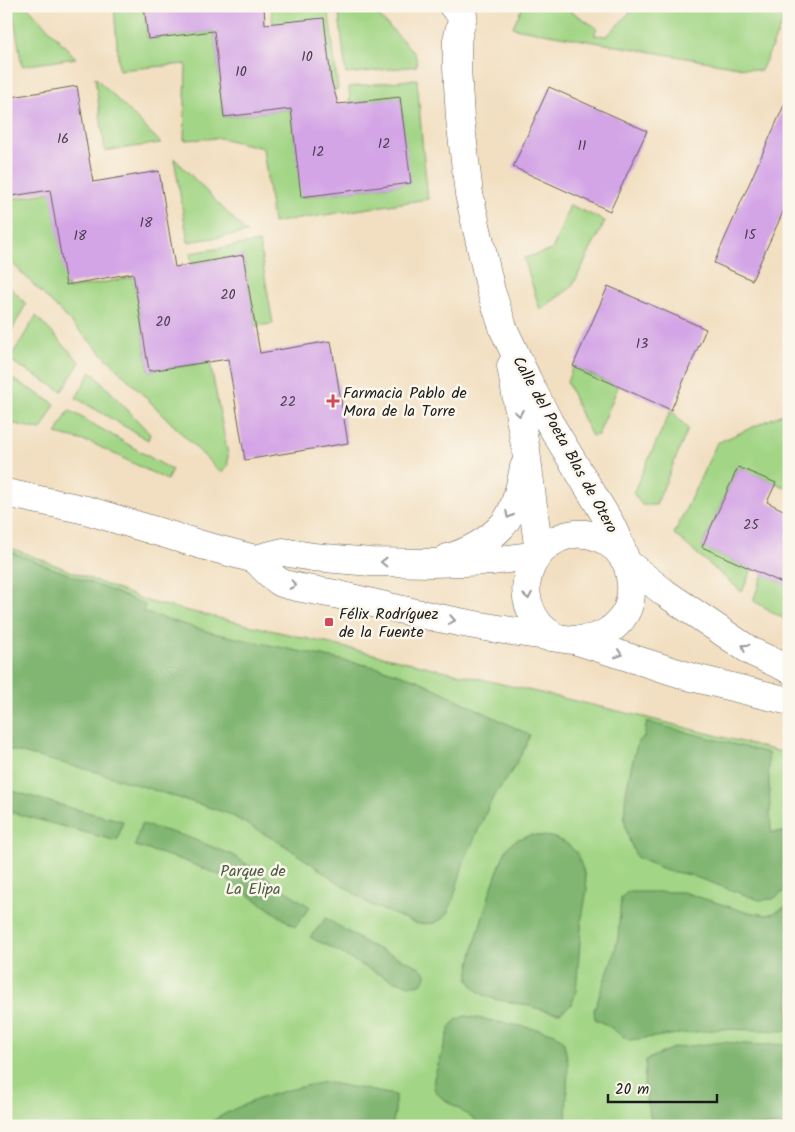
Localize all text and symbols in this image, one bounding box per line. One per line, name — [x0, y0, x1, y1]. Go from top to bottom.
house number: 10 — [301, 46, 313, 68]
house number: 10 — [235, 61, 247, 83]
house number: 16 — [57, 128, 69, 150]
house number: 12 — [378, 133, 390, 155]
house number: 11 — [578, 135, 586, 157]
house number: 12 — [312, 141, 324, 163]
house number: 18 — [140, 212, 153, 234]
house number: 15 — [744, 224, 757, 246]
house number: 18 — [74, 225, 87, 247]
house number: 20 — [220, 284, 236, 306]
house number: 20 — [155, 311, 171, 333]
house number: 13 — [636, 333, 648, 355]
street label: Calle del Poeta Blas de Otero — [505, 351, 624, 538]
place label: Farmacia Pablo de Mora de la Torre — [343, 381, 467, 424]
house number: 22 — [280, 391, 296, 413]
marker: Farmacia Pablo de Mora de la Torre — [327, 395, 339, 407]
one-way arrow — [514, 408, 524, 417]
one-way arrow — [505, 509, 515, 518]
house number: 25 — [743, 514, 760, 536]
one-way arrow — [380, 557, 388, 568]
one-way arrow — [289, 580, 298, 590]
one-way arrow — [522, 592, 533, 600]
place label: Félix Rodríguez de la Fuente — [339, 602, 439, 645]
one-way arrow — [448, 615, 457, 625]
marker: Félix Rodríguez de la Fuente — [323, 616, 335, 628]
one-way arrow — [741, 644, 751, 653]
one-way arrow — [615, 649, 623, 659]
park label: Parque de La Elipa — [220, 859, 286, 902]
scale bar — [608, 1072, 716, 1104]
text: 20 m — [615, 1078, 649, 1102]

